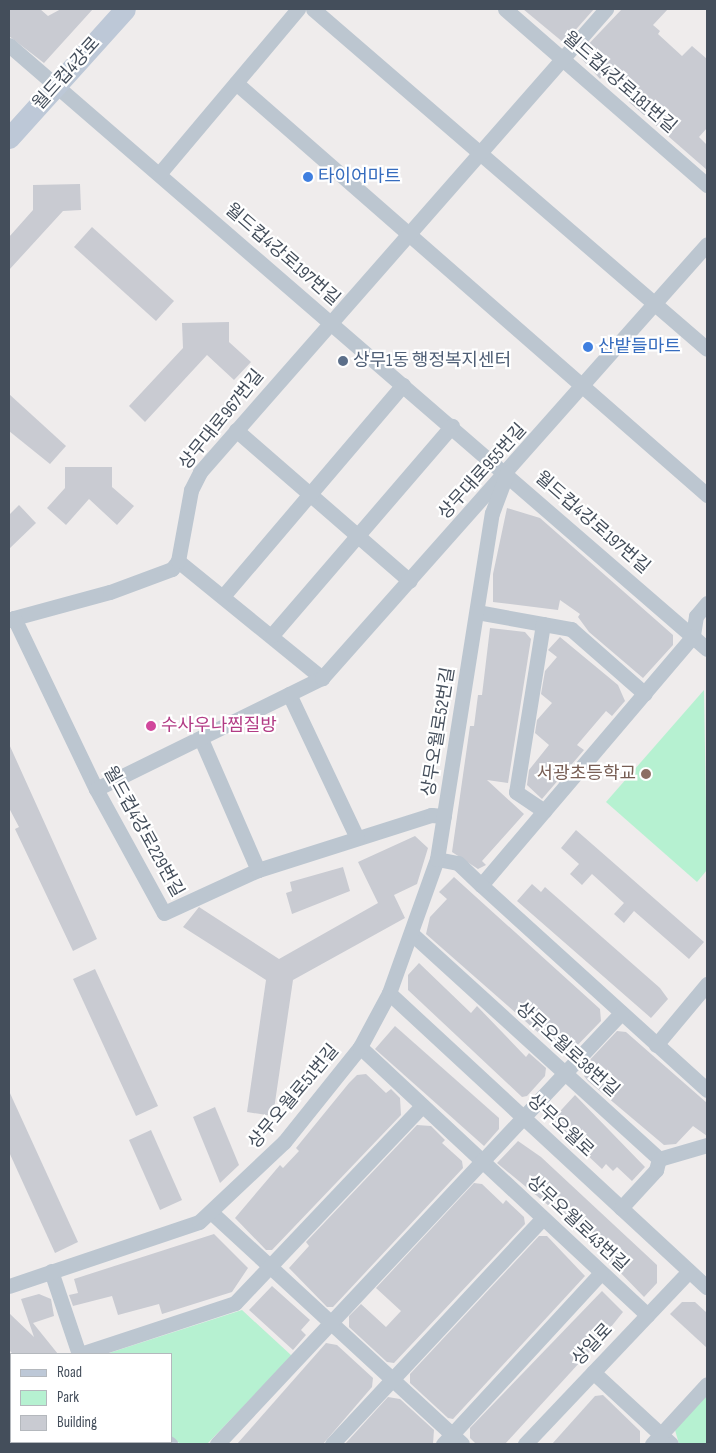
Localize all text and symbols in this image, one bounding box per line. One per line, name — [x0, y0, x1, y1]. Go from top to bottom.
street label: 월드컵4강로181번길 — [558, 28, 680, 138]
street label: 월드컵4강로 — [29, 33, 105, 115]
place label: 타이어마트 — [318, 166, 401, 188]
marker: 타이어마트 — [302, 171, 314, 183]
street label: 월드컵4강로197번길 — [220, 199, 344, 311]
place label: 산밭들마트 — [598, 336, 681, 358]
marker: 산밭들마트 — [582, 341, 594, 353]
place label: 상무1동 행정복지센터 — [353, 350, 511, 372]
marker: 상무1동 행정복지센터 — [337, 355, 349, 367]
street label: 상무대로967번길 — [175, 366, 269, 474]
street label: 상무대로955번길 — [434, 420, 532, 524]
street label: 월드컵4강로197번길 — [530, 467, 654, 579]
street label: 상무오월로52번길 — [418, 666, 460, 798]
place label: 수사우나찜질방 — [161, 715, 277, 737]
marker: 수사우나찜질방 — [145, 720, 157, 732]
street label: 월드컵4강로229번길 — [98, 763, 188, 901]
place label: 서광초등학교 — [537, 763, 636, 785]
marker: 서광초등학교 — [640, 768, 652, 780]
street label: 상무오월로38번길 — [511, 998, 623, 1102]
street label: 상무오월로51번길 — [244, 1040, 344, 1154]
street label: 상무오월로 — [522, 1090, 598, 1162]
street label: 상무오월로43번길 — [522, 1171, 632, 1277]
street label: 상일로 — [568, 1319, 618, 1371]
legend — [10, 1353, 172, 1443]
text: Road — [57, 1363, 82, 1382]
text: Park — [57, 1388, 79, 1407]
text: Building — [57, 1413, 97, 1432]

